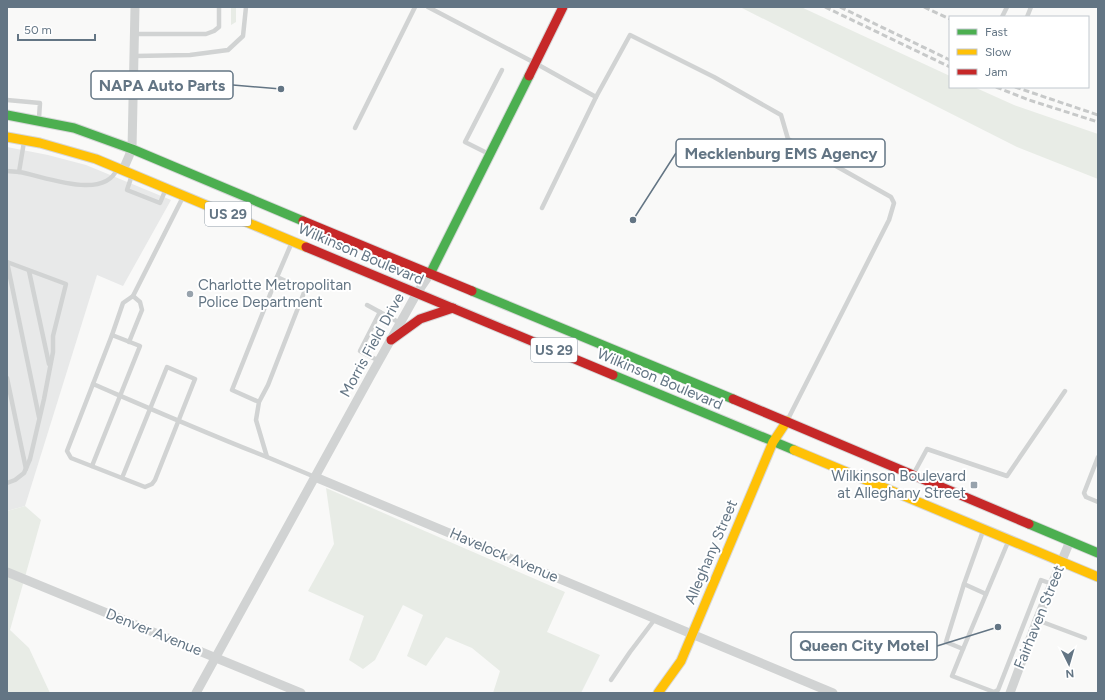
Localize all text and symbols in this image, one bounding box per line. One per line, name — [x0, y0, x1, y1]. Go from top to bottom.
scale bar — [18, 16, 95, 42]
legend — [949, 16, 1089, 88]
text: 50 m — [24, 23, 52, 37]
text: Fast — [985, 25, 1008, 39]
text: Slow — [985, 45, 1012, 59]
text: Jam — [985, 65, 1008, 79]
callout: NAPA Auto Parts — [91, 71, 233, 99]
text: NAPA Auto Parts — [99, 76, 226, 95]
callout: Mecklenburg EMS Agency — [676, 139, 885, 167]
text: Mecklenburg EMS Agency — [685, 144, 878, 163]
road number: US 29 — [205, 202, 251, 226]
street label: Wilkinson Boulevard — [295, 219, 427, 289]
place label: Charlotte Metropolitan Police Department — [198, 276, 351, 311]
marker: Charlotte Metropolitan Police Department — [185, 289, 195, 299]
street label: Morris Field Drive — [336, 290, 408, 400]
road number: US 29 — [531, 338, 577, 362]
street label: Wilkinson Boulevard — [594, 344, 726, 414]
place label: Wilkinson Boulevard at Alleghany Street — [831, 467, 966, 502]
marker: Wilkinson Boulevard at Alleghany Street — [969, 480, 979, 490]
street label: Alleghany Street — [681, 497, 741, 607]
street label: Havelock Avenue — [447, 524, 561, 586]
street label: Fairhaven Street — [1010, 562, 1068, 671]
street label: Denver Avenue — [103, 605, 205, 659]
callout: Queen City Motel — [791, 632, 937, 660]
text: Queen City Motel — [799, 636, 929, 655]
north arrow — [1049, 644, 1089, 684]
text: N — [1065, 667, 1075, 680]

